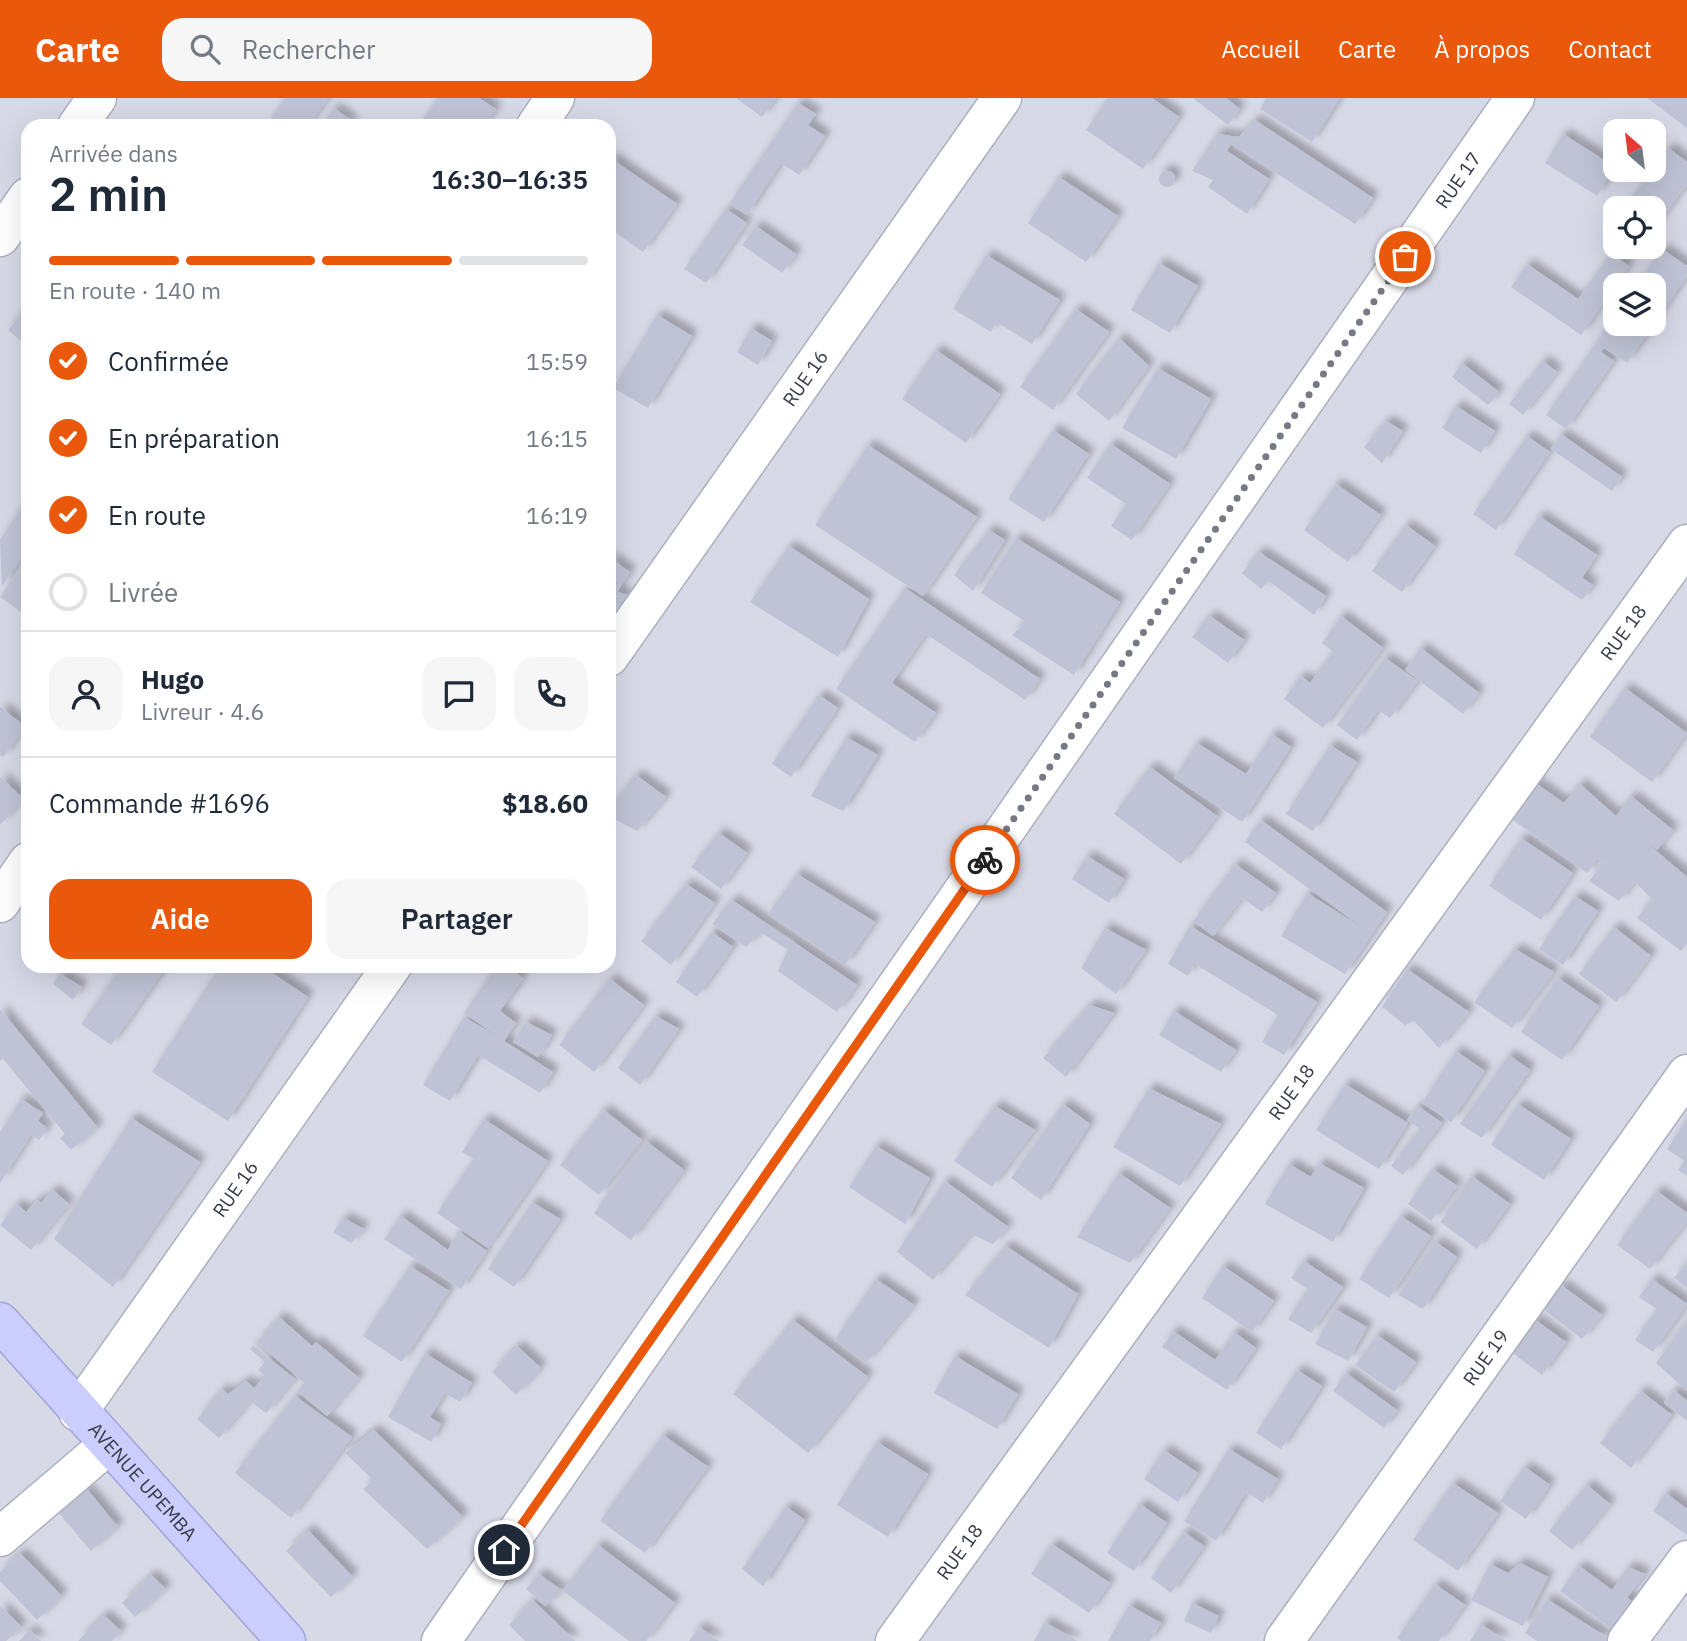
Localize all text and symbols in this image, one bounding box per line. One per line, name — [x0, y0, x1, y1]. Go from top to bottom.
search box — [162, 18, 652, 81]
text: Carte — [35, 28, 120, 71]
icon: search — [186, 30, 224, 68]
text: Rechercher — [242, 32, 376, 66]
text: Accueil — [1221, 33, 1300, 65]
text: Carte — [1338, 33, 1396, 65]
text: À propos — [1434, 33, 1530, 65]
text: Contact — [1568, 33, 1652, 65]
north arrow — [1603, 119, 1666, 182]
map controls — [1603, 119, 1666, 336]
text: Arrivée dans — [49, 138, 178, 168]
street label: RUE 17 — [1430, 147, 1486, 213]
text: 16:30–16:35 — [431, 162, 588, 196]
text: 2 min — [49, 164, 168, 224]
button: locate — [1603, 196, 1666, 259]
pin — [1375, 227, 1435, 287]
icon: bag — [1386, 238, 1424, 276]
button: layers — [1603, 273, 1666, 336]
text: En route · 140 m — [49, 275, 221, 305]
icon: check — [49, 342, 87, 380]
text: Confirmée — [108, 344, 229, 378]
street label: RUE 16 — [777, 345, 833, 411]
text: 15:59 — [526, 346, 588, 376]
icon: check — [49, 419, 87, 457]
text: En préparation — [108, 421, 280, 455]
text: 16:15 — [526, 423, 588, 453]
icon: check — [49, 496, 87, 534]
text: En route — [108, 498, 206, 532]
text: 16:19 — [526, 500, 588, 530]
text: Livrée — [108, 575, 178, 609]
street label: RUE 18 — [1595, 600, 1651, 665]
button: person — [49, 657, 123, 731]
button: chat — [422, 657, 496, 731]
button: phone — [514, 657, 588, 731]
text: Hugo — [141, 662, 204, 696]
text: Livreur · 4.6 — [141, 696, 264, 726]
text: Commande #1696 — [49, 786, 270, 820]
text: $18.60 — [502, 786, 588, 820]
courier — [950, 825, 1020, 895]
icon: bike — [966, 841, 1004, 879]
button: Aide — [49, 879, 312, 959]
button: Partager — [326, 879, 588, 959]
street label: RUE 18 — [1263, 1059, 1320, 1125]
street label: RUE 16 — [207, 1156, 263, 1222]
street label: RUE 19 — [1458, 1325, 1514, 1390]
street label: AVENUE UPEMBA — [83, 1417, 202, 1546]
street label: RUE 18 — [931, 1519, 988, 1584]
pin — [474, 1520, 534, 1580]
icon: home — [485, 1531, 523, 1569]

